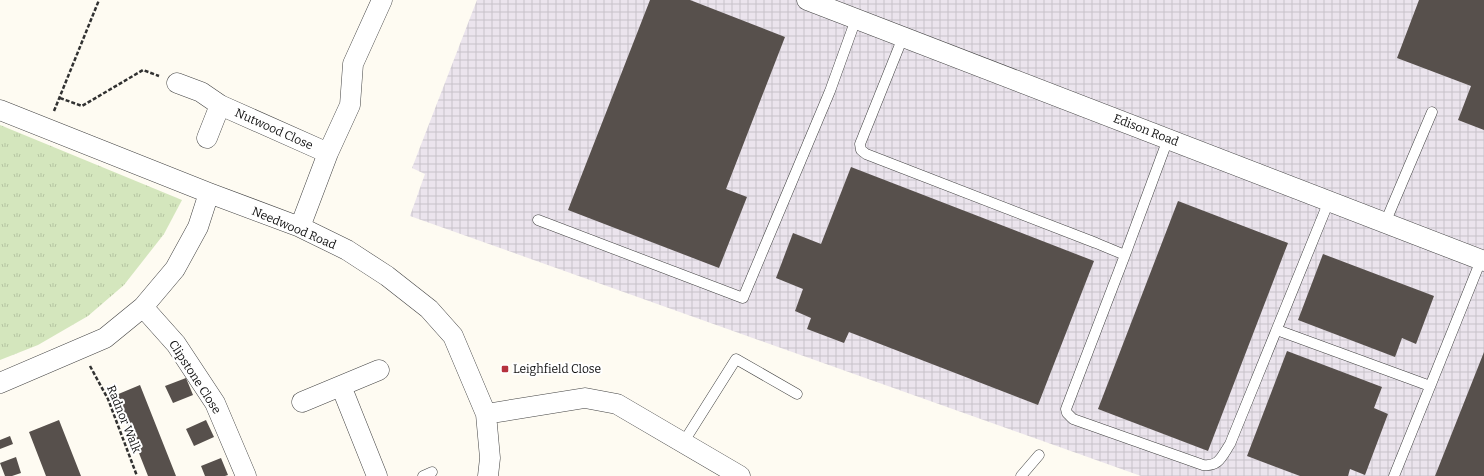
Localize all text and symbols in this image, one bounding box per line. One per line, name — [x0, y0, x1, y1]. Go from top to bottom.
street label: Nutwood Close — [233, 106, 315, 152]
street label: Edison Road — [1111, 111, 1181, 149]
street label: Needwood Road — [250, 204, 338, 252]
street label: Clipstone Close — [166, 338, 224, 416]
place label: Leighfield Close — [513, 362, 601, 376]
marker: Leighfield Close — [500, 364, 510, 374]
street label: Radnor Walk — [104, 383, 144, 455]

